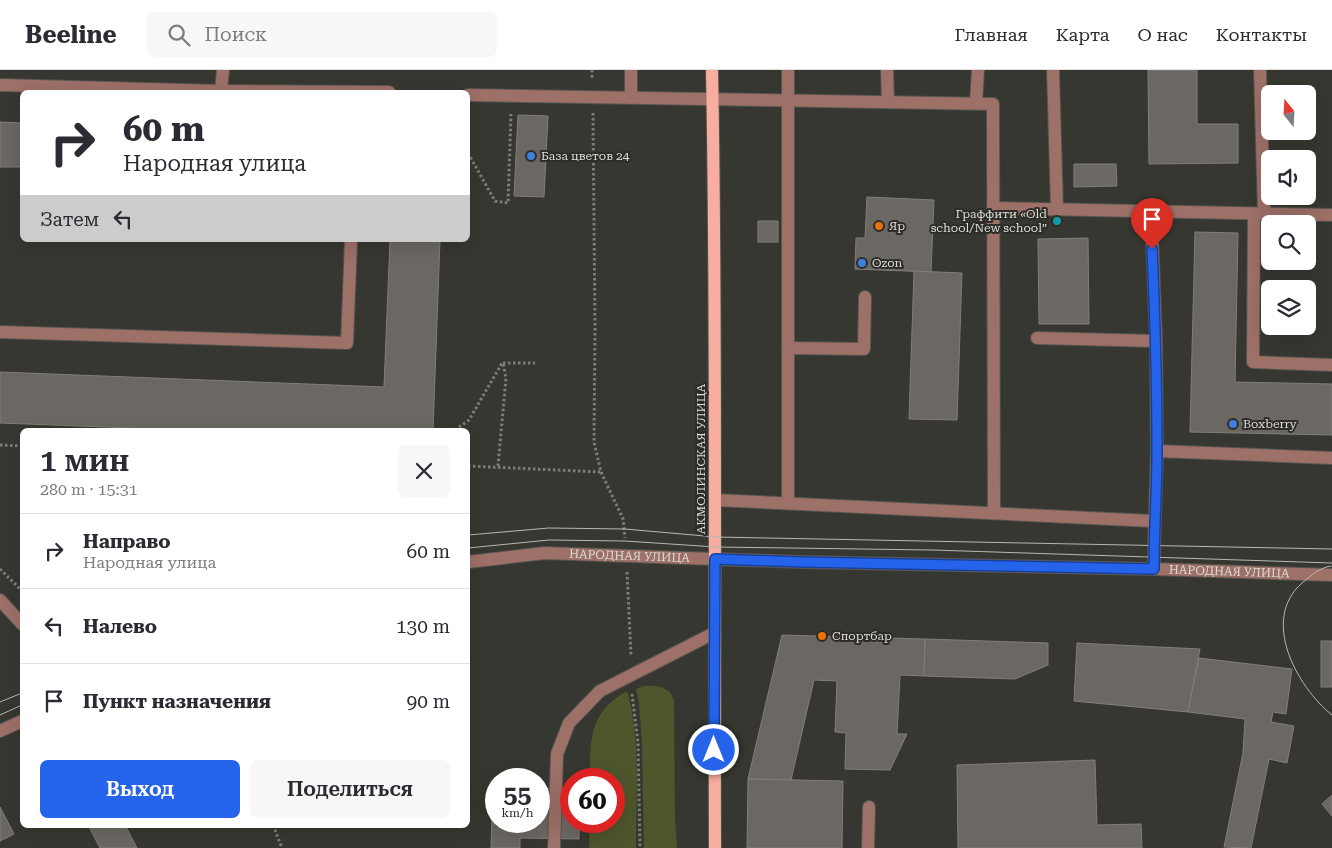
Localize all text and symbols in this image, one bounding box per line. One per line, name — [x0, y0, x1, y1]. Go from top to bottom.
search box — [147, 12, 497, 57]
text: Beeline — [25, 21, 117, 49]
icon: search — [165, 21, 193, 49]
text: Поиск — [205, 23, 267, 46]
text: Главная — [955, 24, 1028, 45]
text: Карта — [1056, 24, 1110, 45]
text: О нас — [1138, 24, 1188, 45]
text: Контакты — [1216, 24, 1307, 45]
north arrow — [1261, 85, 1316, 140]
map controls — [1261, 85, 1316, 335]
text: 60 m — [123, 109, 205, 150]
icon: right — [40, 110, 105, 175]
place label: База цветов 24 — [541, 149, 630, 163]
marker: База цветов 24 — [525, 150, 537, 162]
button: sound — [1261, 150, 1316, 205]
text: Народная улица — [123, 151, 306, 176]
pin — [1131, 198, 1173, 249]
icon: left — [109, 205, 137, 233]
icon: arrive — [1138, 205, 1166, 233]
place label: Граффити «Old school/New school” — [931, 207, 1047, 235]
text: Затем — [40, 208, 99, 231]
marker: Граффити «Old school/New school” — [1051, 215, 1063, 227]
button: search — [1261, 215, 1316, 270]
place label: Яр — [889, 219, 905, 233]
marker: Яр — [873, 220, 885, 232]
place label: Ozon — [872, 256, 903, 270]
marker: Ozon — [856, 257, 868, 269]
button: layers — [1261, 280, 1316, 335]
street label: АКМОЛИНСКАЯ УЛИЦА — [694, 383, 708, 534]
place label: Boxberry — [1243, 417, 1298, 431]
marker: Boxberry — [1227, 418, 1239, 430]
text: 1 мин — [40, 443, 129, 478]
button: close — [398, 445, 450, 497]
text: 280 m · 15:31 — [40, 480, 138, 499]
text: Направо — [83, 530, 170, 553]
icon: right — [40, 537, 68, 565]
text: 60 m — [407, 540, 450, 563]
street label: НАРОДНАЯ УЛИЦА — [569, 547, 691, 565]
text: Народная улица — [83, 553, 216, 572]
street label: НАРОДНАЯ УЛИЦА — [1169, 563, 1290, 581]
icon: left — [40, 612, 68, 640]
text: Налево — [83, 615, 157, 638]
text: 130 m — [396, 615, 450, 638]
place label: Спортбар — [832, 629, 892, 643]
marker: Спортбар — [816, 630, 828, 642]
icon: arrive — [40, 687, 68, 715]
text: Пункт назначения — [83, 690, 271, 713]
text: 90 m — [407, 690, 450, 713]
position arrow — [687, 723, 739, 775]
button: Выход — [40, 760, 240, 818]
button: Поделиться — [250, 760, 450, 818]
speed limit sign: 60 — [560, 768, 625, 833]
text: 55 — [503, 780, 532, 809]
text: km/h — [501, 806, 534, 820]

